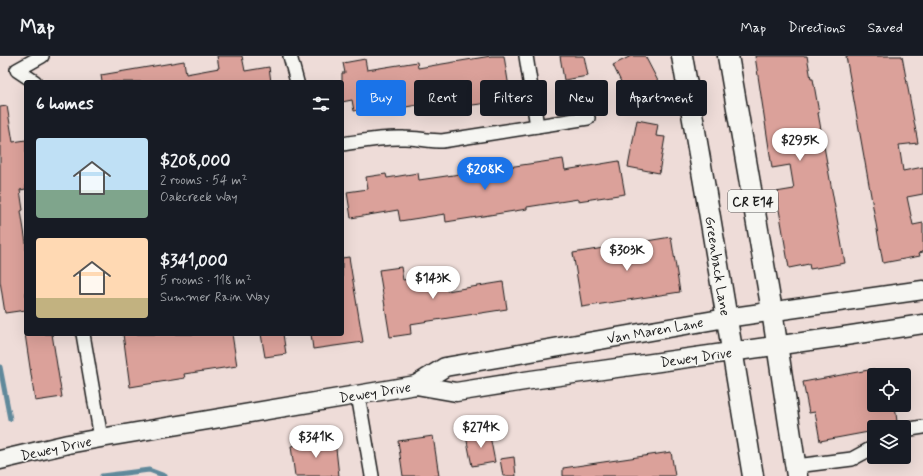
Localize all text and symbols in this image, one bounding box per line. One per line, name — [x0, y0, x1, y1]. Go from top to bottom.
text: Map — [20, 15, 55, 40]
text: Map — [740, 19, 766, 37]
text: Directions — [788, 19, 846, 37]
text: Saved — [868, 19, 903, 37]
chip: Buy — [356, 80, 406, 116]
chip: Rent — [414, 80, 472, 116]
chip: Filters — [480, 80, 547, 116]
chip: New — [555, 80, 608, 116]
chip: Apartment — [616, 80, 707, 116]
text: 6 homes — [36, 93, 94, 115]
icon: filters — [310, 93, 332, 115]
pin: $295K — [772, 128, 828, 162]
text: $295K — [781, 132, 819, 149]
text: $208,000 — [160, 150, 230, 172]
icon: home — [68, 154, 116, 202]
pin: $208K — [457, 157, 513, 191]
text: $208K — [466, 161, 504, 178]
text: 2 rooms · 54 m² — [160, 172, 247, 189]
text: Oakcreek Way — [160, 189, 238, 206]
road number: CR E14 — [728, 190, 778, 212]
street label: Greenback Lane — [700, 215, 734, 317]
pin: $303K — [599, 238, 655, 272]
text: $303K — [609, 242, 645, 259]
text: $341,000 — [160, 250, 228, 272]
icon: home — [68, 254, 116, 302]
pin: $143K — [405, 266, 461, 300]
text: $143K — [415, 270, 451, 287]
text: 5 rooms · 118 m² — [160, 272, 251, 289]
text: Summer Rain Way — [160, 289, 270, 306]
street label: Van Maren Lane — [605, 314, 705, 348]
street label: Dewey Drive — [659, 344, 733, 372]
map controls — [867, 368, 911, 464]
button: locate — [867, 368, 911, 412]
street label: Dewey Drive — [338, 378, 412, 408]
pin: $274K — [453, 415, 509, 449]
text: $274K — [462, 419, 500, 436]
button: layers — [867, 420, 911, 464]
pin: $341K — [288, 425, 344, 459]
text: $341K — [298, 429, 334, 446]
street label: Dewey Drive — [19, 433, 93, 465]

